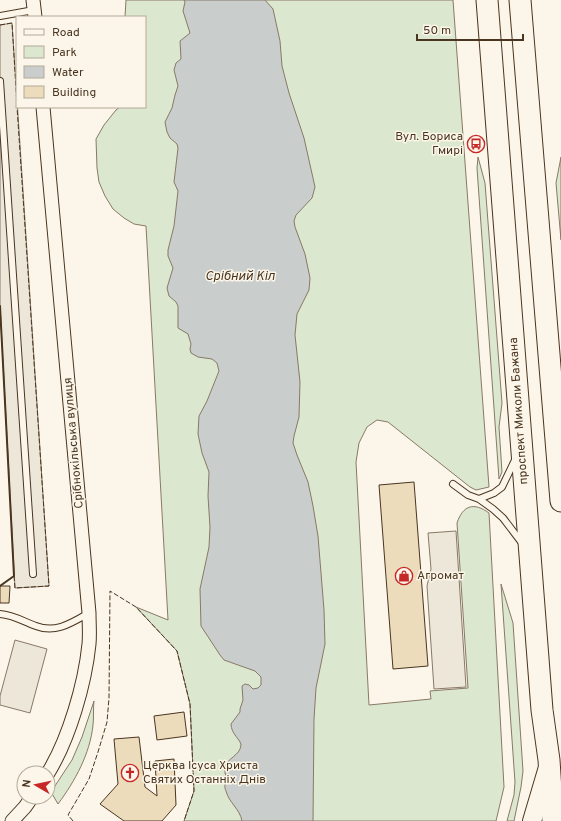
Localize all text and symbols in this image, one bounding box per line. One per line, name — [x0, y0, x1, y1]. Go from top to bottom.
legend — [16, 16, 146, 108]
scale bar — [417, 16, 523, 42]
text: 50 m — [423, 23, 451, 39]
text: Road — [52, 25, 80, 41]
text: Park — [52, 45, 77, 61]
text: Water — [52, 65, 84, 81]
text: Building — [52, 85, 96, 101]
place label: Вул. Бориса Гмирі — [395, 129, 463, 159]
bus stop icon: Вул. Бориса Гмирі — [466, 134, 486, 154]
water label: Срібний Кіл — [205, 269, 275, 285]
street label: проспект Миколи Бажана — [506, 337, 532, 485]
street label: Срібнокільська вулиця — [60, 377, 88, 509]
shop icon: Агромат — [394, 566, 414, 586]
place label: Агромат — [417, 568, 464, 584]
place label: Церква Ісуса Христа Святих Останніх Днів — [143, 758, 266, 788]
church icon: Церква Ісуса Христа Святих Останніх Днів — [120, 763, 140, 783]
north arrow — [16, 765, 56, 805]
text: N — [20, 779, 35, 789]

